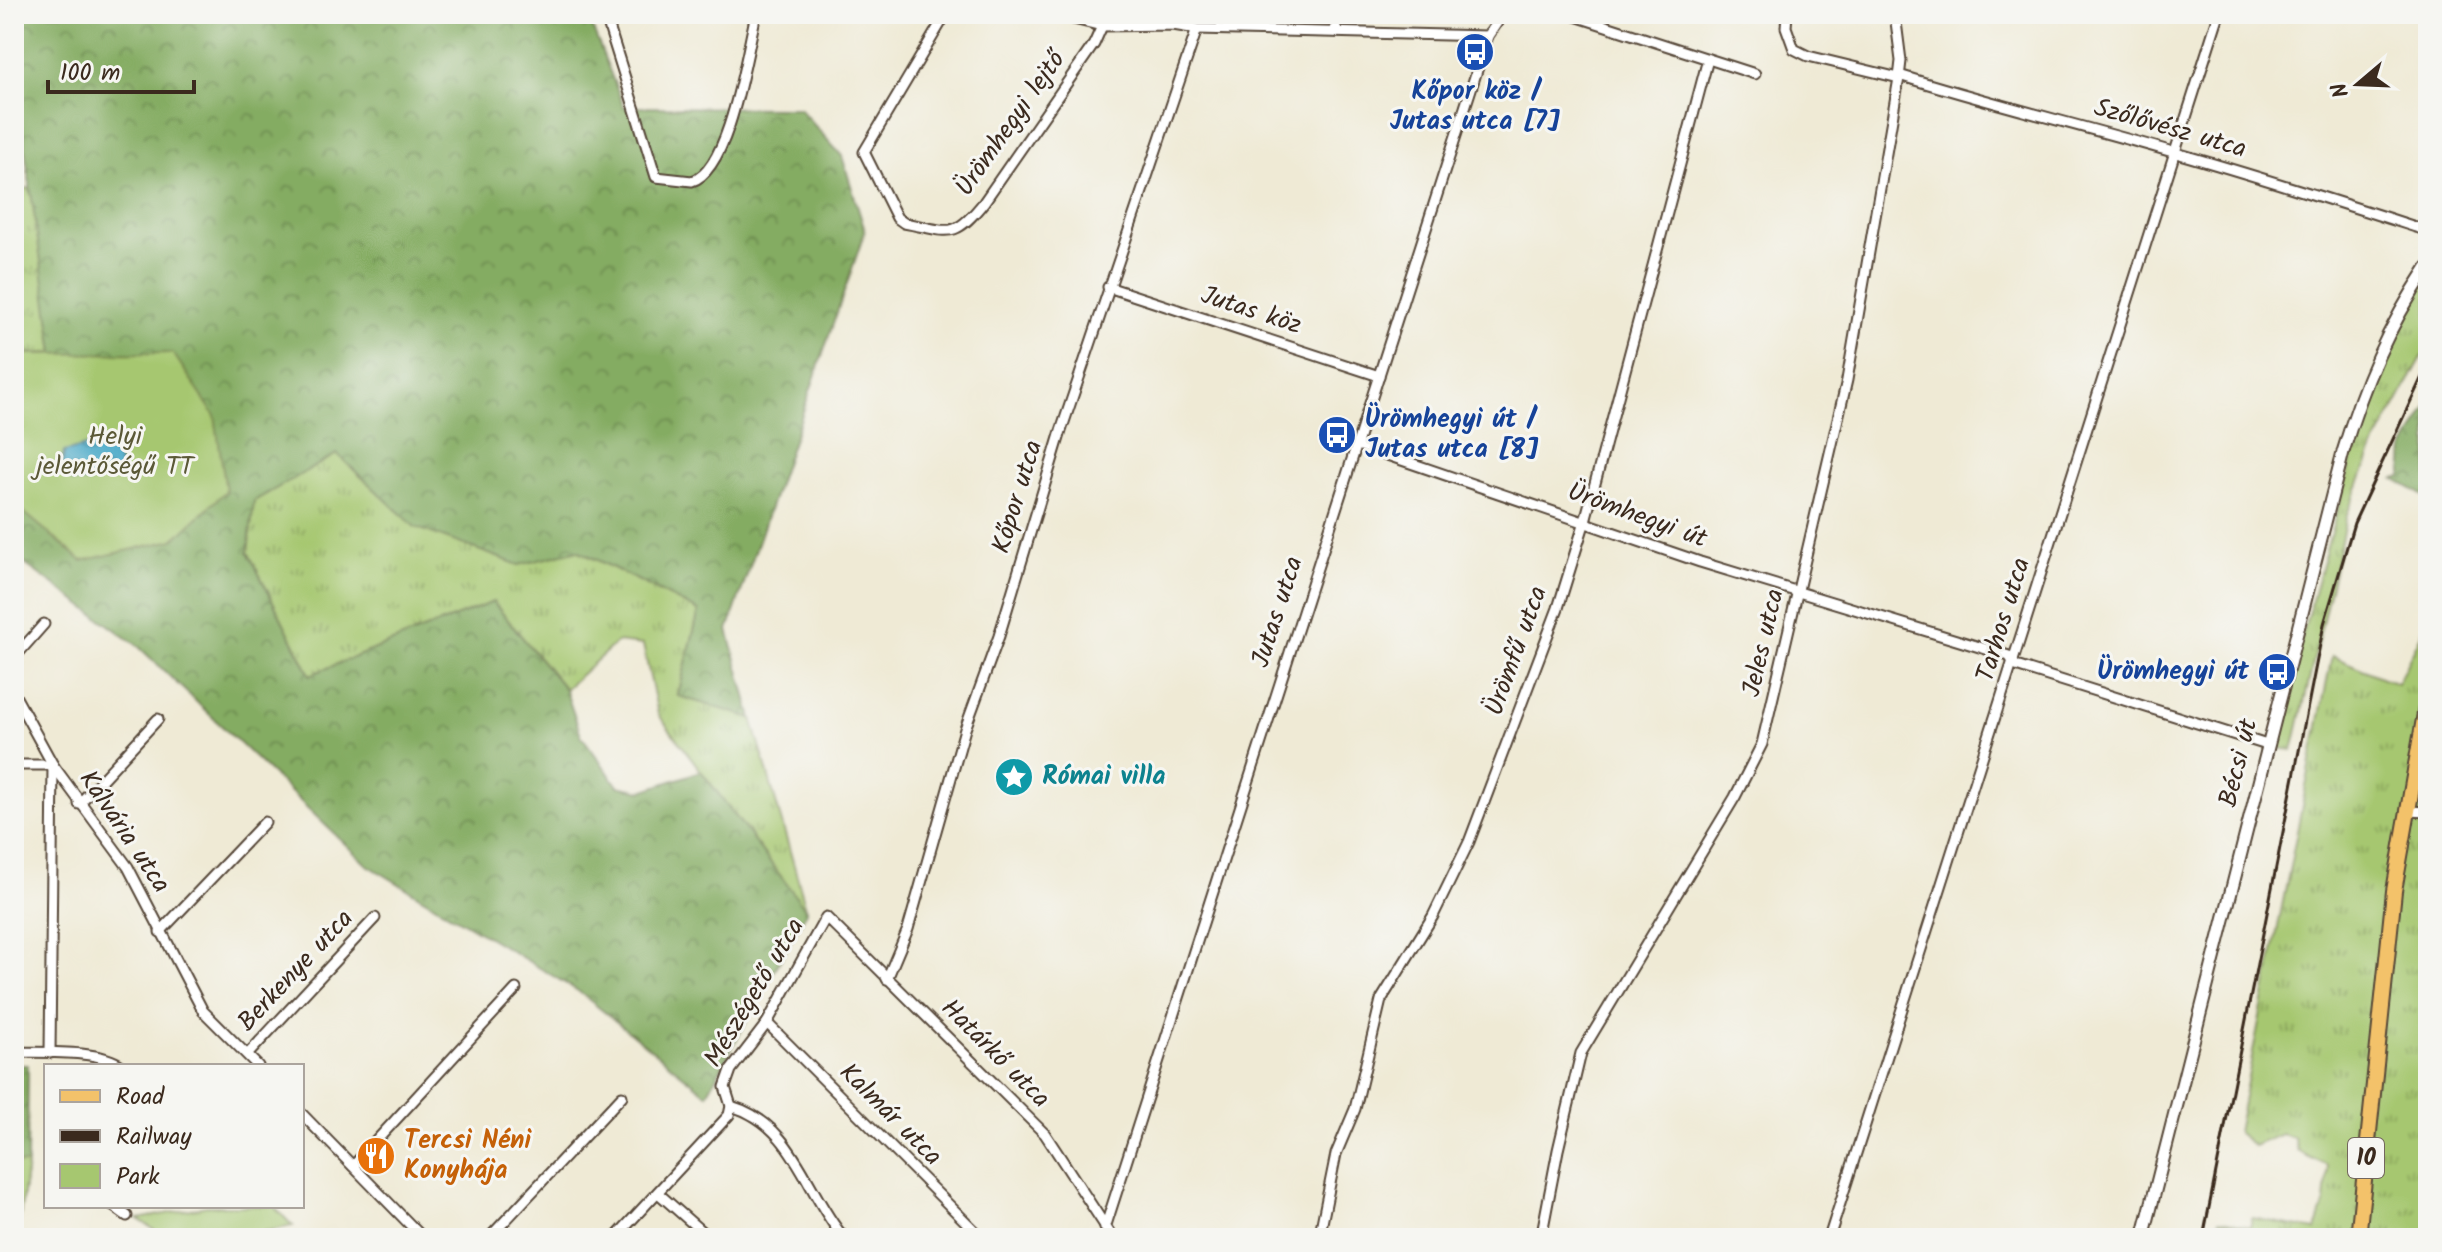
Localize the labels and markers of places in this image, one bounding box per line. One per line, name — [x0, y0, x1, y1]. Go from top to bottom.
bus stop icon: Kőpor köz / Jutas utca [7] — [1454, 31, 1496, 73]
place label: Kőpor köz / Jutas utca [7] — [1390, 71, 1560, 143]
place label: Ürömhegyi út / Jutas utca [8] — [1365, 399, 1539, 471]
bus stop icon: Ürömhegyi út / Jutas utca [8] — [1316, 414, 1358, 456]
place label: Ürömhegyi út — [2097, 651, 2249, 693]
bus stop icon: Ürömhegyi út — [2256, 651, 2298, 693]
place icon: Római villa — [993, 756, 1035, 798]
place label: Római villa — [1042, 756, 1166, 798]
place label: Tercsi Néni Konyhája — [404, 1120, 532, 1192]
restaurant icon: Tercsi Néni Konyhája — [355, 1135, 397, 1177]

